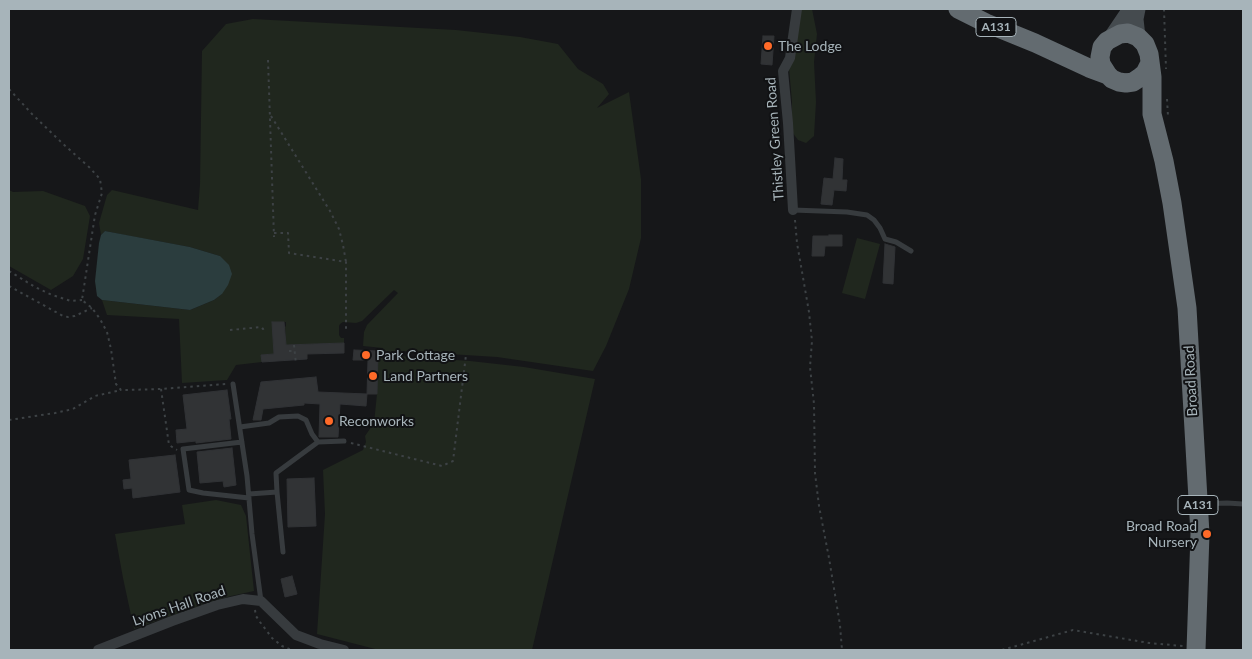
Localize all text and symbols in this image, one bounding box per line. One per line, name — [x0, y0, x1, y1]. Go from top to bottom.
road number: A131 — [976, 18, 1016, 36]
place label: The Lodge — [778, 38, 842, 54]
marker: The Lodge — [762, 40, 774, 52]
street label: Thistley Green Road — [762, 77, 788, 201]
street label: Broad Road — [1181, 345, 1201, 417]
place label: Park Cottage — [376, 347, 455, 363]
marker: Park Cottage — [360, 349, 372, 361]
place label: Land Partners — [383, 368, 468, 384]
marker: Land Partners — [367, 370, 379, 382]
place label: Reconworks — [339, 413, 414, 429]
marker: Reconworks — [323, 415, 335, 427]
road number: A131 — [1178, 496, 1218, 514]
place label: Broad Road Nursery — [1126, 518, 1197, 550]
marker: Broad Road Nursery — [1201, 528, 1213, 540]
street label: Lyons Hall Road — [130, 582, 228, 630]

